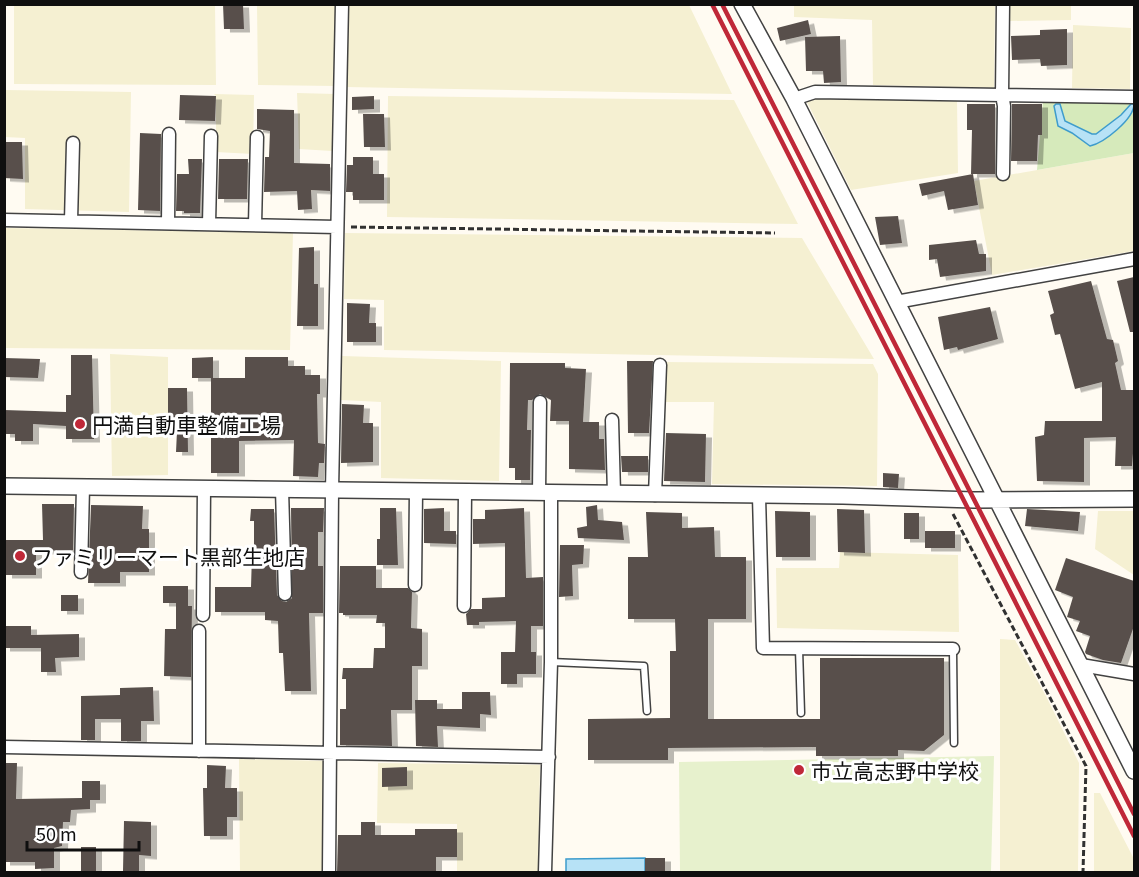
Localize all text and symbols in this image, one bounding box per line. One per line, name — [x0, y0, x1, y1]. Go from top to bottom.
place label: 円満自動車整備工場 — [92, 409, 281, 439]
marker: 円満自動車整備工場 — [73, 417, 87, 431]
place label: ファミリーマート黒部生地店 — [32, 541, 305, 571]
marker: ファミリーマート黒部生地店 — [13, 549, 27, 563]
place label: 市立高志野中学校 — [811, 755, 979, 785]
marker: 市立高志野中学校 — [792, 763, 806, 777]
scale bar — [27, 814, 140, 852]
text: 50 m — [36, 820, 77, 846]

